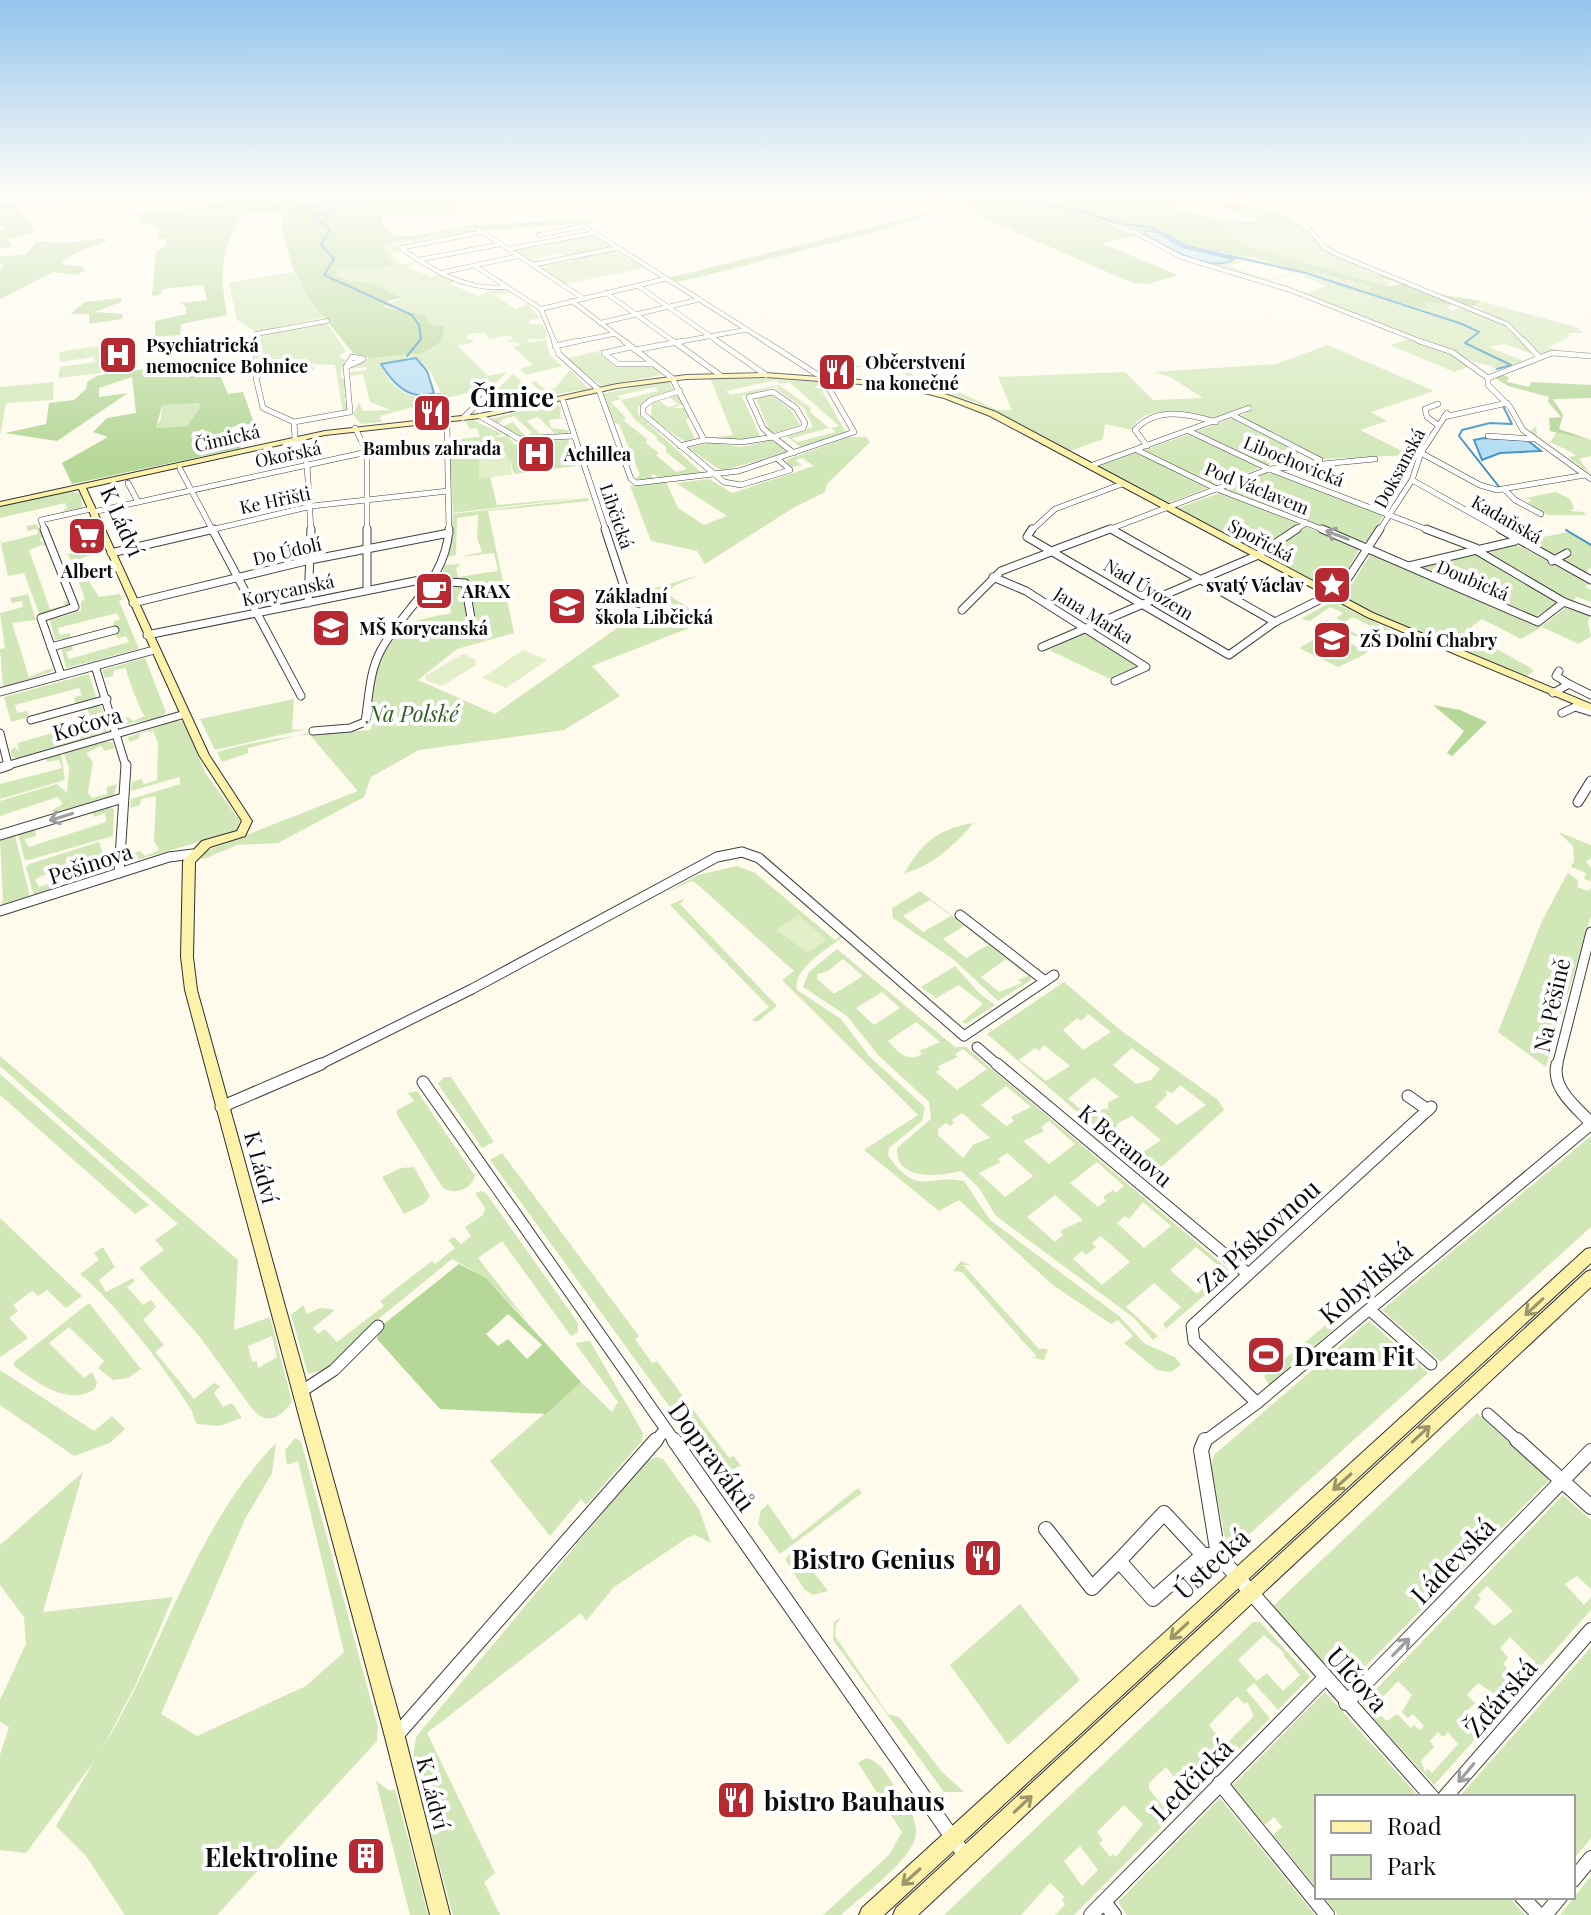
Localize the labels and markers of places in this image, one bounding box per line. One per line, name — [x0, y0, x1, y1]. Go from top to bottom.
place label: Psychiatrická nemocnice Bohnice — [146, 333, 308, 378]
hospital icon: Psychiatrická nemocnice Bohnice — [97, 334, 139, 376]
place label: Občerstvení na konečné — [865, 350, 966, 395]
restaurant icon: Občerstvení na konečné — [816, 351, 858, 393]
restaurant icon: Bambus zahrada — [411, 392, 453, 434]
hospital icon: Achillea — [515, 433, 557, 475]
place label: Bambus zahrada — [363, 436, 502, 460]
place label: Achillea — [563, 442, 632, 466]
supermarket icon: Albert — [66, 515, 108, 557]
place label: Albert — [60, 559, 114, 583]
place icon: svatý Václav — [1311, 564, 1353, 606]
cafe icon: ARAX — [413, 570, 455, 612]
place label: svatý Václav — [1206, 573, 1305, 597]
place label: ARAX — [461, 579, 511, 603]
place label: Základní škola Libčická — [595, 584, 714, 629]
school or university icon: Základní škola Libčická — [546, 585, 588, 627]
school or university icon: MŠ Korycanská — [310, 607, 352, 649]
place label: MŠ Korycanská — [359, 616, 489, 640]
school or university icon: ZŠ Dolní Chabry — [1311, 619, 1353, 661]
place label: ZŠ Dolní Chabry — [1360, 628, 1498, 652]
sports icon: Dream Fit — [1245, 1334, 1287, 1376]
place label: Dream Fit — [1294, 1338, 1416, 1373]
restaurant icon: Bistro Genius — [962, 1537, 1004, 1579]
place label: Bistro Genius — [792, 1541, 955, 1576]
restaurant icon: bistro Bauhaus — [715, 1779, 757, 1821]
place label: bistro Bauhaus — [764, 1783, 945, 1818]
building icon: Elektroline — [345, 1835, 387, 1877]
place label: Elektroline — [205, 1839, 338, 1874]

